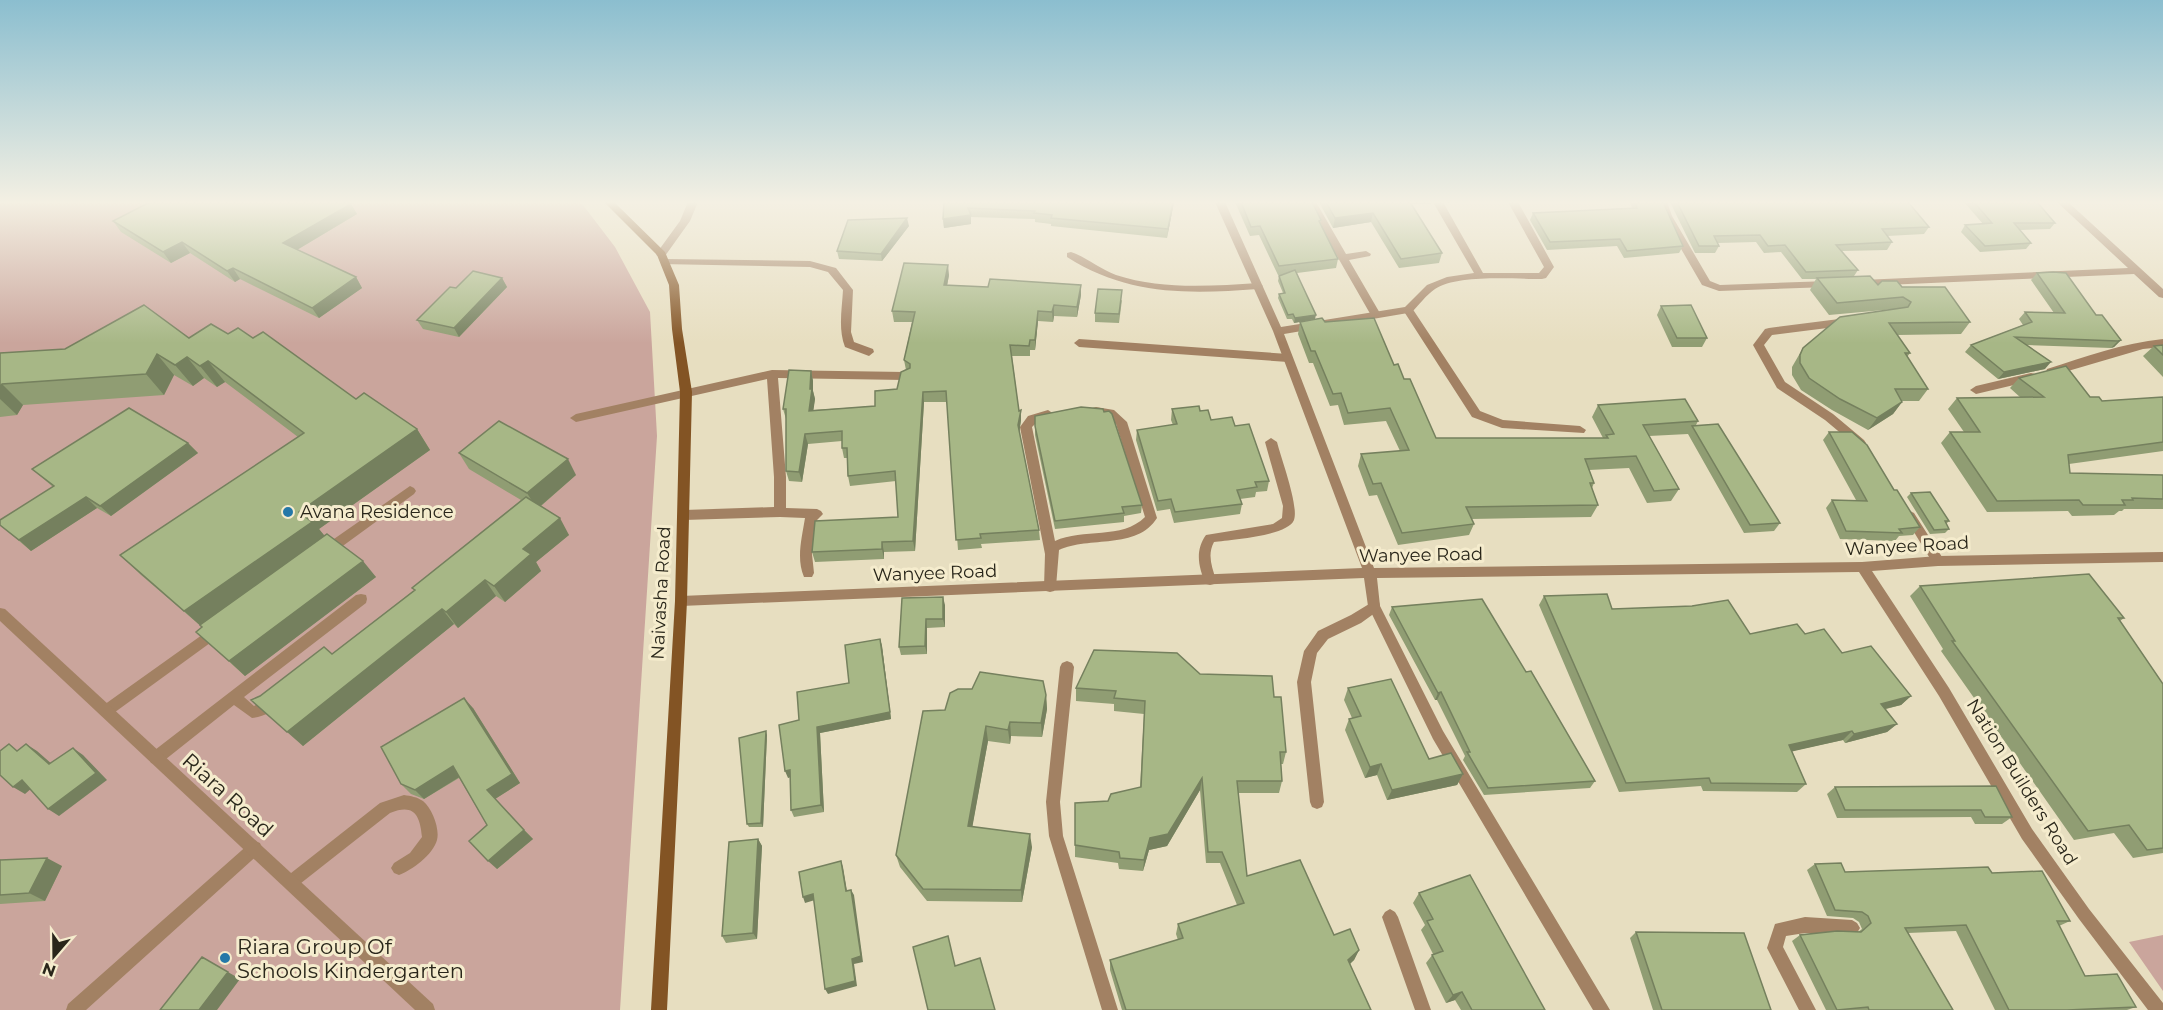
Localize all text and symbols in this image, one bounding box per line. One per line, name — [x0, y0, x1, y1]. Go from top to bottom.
place label: Avana Residence — [300, 501, 454, 523]
marker: Avana Residence — [281, 505, 295, 519]
street label: Naivasha Road — [647, 526, 675, 660]
street label: Wanyee Road — [1844, 532, 1970, 560]
street label: Wanyee Road — [1359, 543, 1483, 567]
street label: Wanyee Road — [872, 560, 998, 586]
street label: Nation Builders Road — [1962, 695, 2082, 869]
street label: Riara Road — [177, 748, 279, 842]
north arrow — [24, 926, 84, 986]
place label: Riara Group Of Schools Kindergarten — [237, 934, 464, 983]
marker: Riara Group Of Schools Kindergarten — [218, 951, 232, 965]
text: N — [40, 958, 58, 981]

